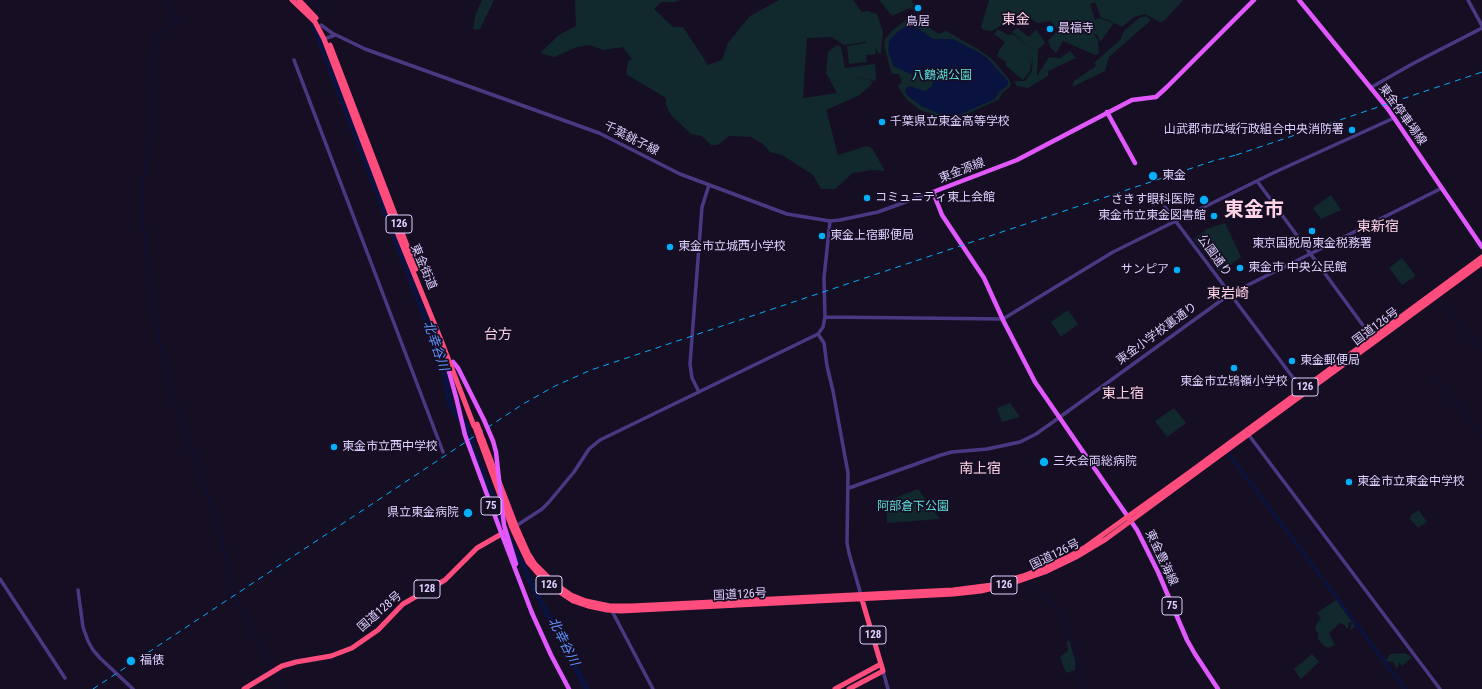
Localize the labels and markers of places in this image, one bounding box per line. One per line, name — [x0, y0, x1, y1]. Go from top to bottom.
marker: 鳥居 — [913, 3, 923, 13]
place label: 鳥居 — [906, 15, 930, 29]
place label: 最福寺 — [1058, 22, 1094, 36]
marker: 最福寺 — [1045, 24, 1055, 34]
place label: 千葉県立東金高等学校 — [890, 115, 1010, 129]
marker: 千葉県立東金高等学校 — [877, 117, 887, 127]
place label: 山武郡市広域行政組合中央消防署 — [1164, 123, 1344, 137]
marker: 山武郡市広域行政組合中央消防署 — [1347, 125, 1357, 135]
place label: 東金 — [1162, 169, 1186, 183]
marker: 東金 — [1147, 170, 1159, 182]
place label: コミュニティ東上会館 — [875, 191, 995, 205]
marker: コミュニティ東上会館 — [862, 193, 872, 203]
place label: さきす眼科医院 — [1111, 193, 1195, 207]
marker: さきす眼科医院 — [1198, 194, 1210, 206]
place label: 東金市立東金図書館 — [1098, 209, 1206, 223]
marker: 東金市立東金図書館 — [1209, 211, 1219, 221]
marker: 東京国税局東金税務署 — [1307, 226, 1317, 236]
place label: 東金上宿郵便局 — [830, 229, 914, 243]
marker: 東金上宿郵便局 — [817, 231, 827, 241]
place label: 東京国税局東金税務署 — [1252, 237, 1372, 251]
place label: 東金市立城西小学校 — [678, 240, 786, 254]
marker: 東金市立城西小学校 — [665, 242, 675, 252]
place label: 東金市 中央公民館 — [1248, 261, 1347, 275]
place label: サンピア — [1121, 263, 1169, 277]
marker: 東金市 中央公民館 — [1235, 263, 1245, 273]
marker: サンピア — [1172, 265, 1182, 275]
place label: 東金郵便局 — [1300, 354, 1360, 368]
marker: 東金郵便局 — [1287, 356, 1297, 366]
marker: 東金市立鴇嶺小学校 — [1229, 363, 1239, 373]
place label: 東金市立鴇嶺小学校 — [1180, 375, 1288, 389]
place label: 東金市立西中学校 — [342, 440, 438, 454]
marker: 東金市立西中学校 — [329, 442, 339, 452]
place label: 三矢会両総病院 — [1053, 455, 1137, 469]
marker: 三矢会両総病院 — [1038, 456, 1050, 468]
place label: 東金市立東金中学校 — [1357, 475, 1465, 489]
marker: 東金市立東金中学校 — [1344, 477, 1354, 487]
place label: 県立東金病院 — [387, 506, 459, 520]
marker: 県立東金病院 — [462, 507, 474, 519]
place label: 福俵 — [140, 654, 164, 668]
marker: 福俵 — [125, 655, 137, 667]

